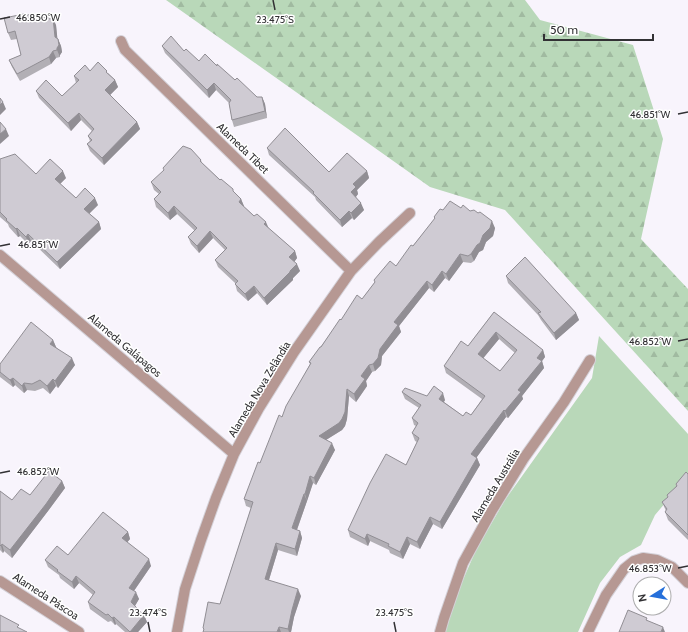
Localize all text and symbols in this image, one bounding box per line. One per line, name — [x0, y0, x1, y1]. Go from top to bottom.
text: 46.850°W — [16, 11, 61, 24]
text: 23.475°S — [256, 13, 294, 26]
scale bar — [544, 16, 653, 42]
text: 50 m — [550, 22, 578, 37]
text: 46.851°W — [630, 108, 671, 121]
street label: Alameda Tibet — [214, 120, 272, 177]
text: 46.851°W — [18, 238, 59, 251]
street label: Alameda Galápagos — [85, 310, 165, 380]
text: 46.852°W — [629, 335, 672, 348]
street label: Alameda Nova Zelândia — [225, 338, 294, 440]
street label: Alameda Austrália — [468, 445, 523, 524]
text: 46.852°W — [17, 465, 60, 478]
text: 46.853°W — [629, 562, 672, 575]
street label: Alameda Páscoa — [10, 569, 82, 623]
north arrow — [632, 576, 672, 616]
text: N — [635, 593, 650, 603]
text: 23.474°S — [129, 606, 167, 619]
text: 23.475°S — [375, 606, 413, 619]

